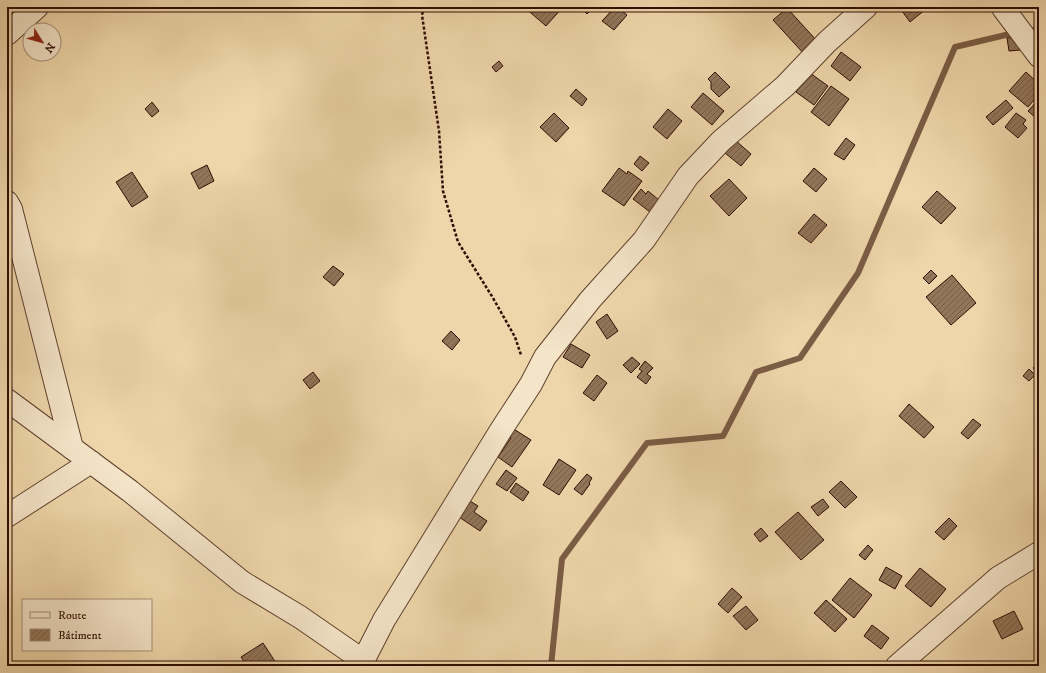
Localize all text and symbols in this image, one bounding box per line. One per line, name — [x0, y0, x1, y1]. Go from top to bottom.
north arrow — [22, 22, 62, 62]
text: N — [41, 40, 57, 55]
legend — [22, 599, 152, 651]
text: Route — [58, 608, 86, 623]
text: Bâtiment — [58, 628, 102, 643]

